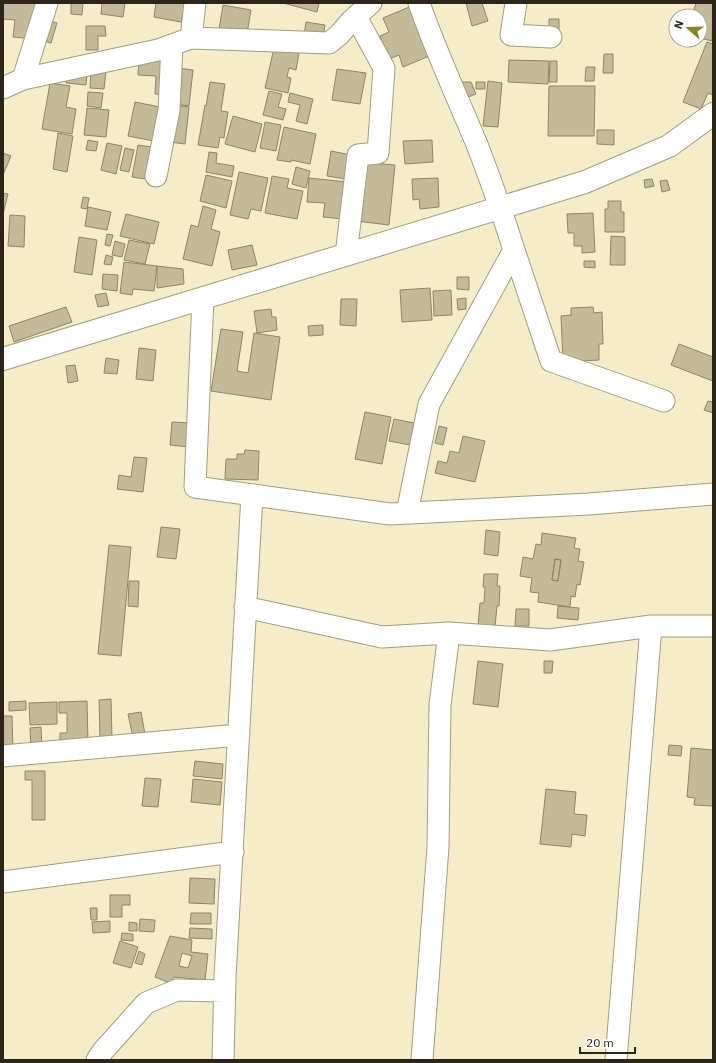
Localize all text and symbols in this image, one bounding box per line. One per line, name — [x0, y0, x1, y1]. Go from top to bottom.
north arrow — [668, 8, 708, 48]
text: N — [671, 18, 687, 31]
scale bar — [580, 1029, 635, 1055]
text: 20 m — [586, 1035, 614, 1050]

